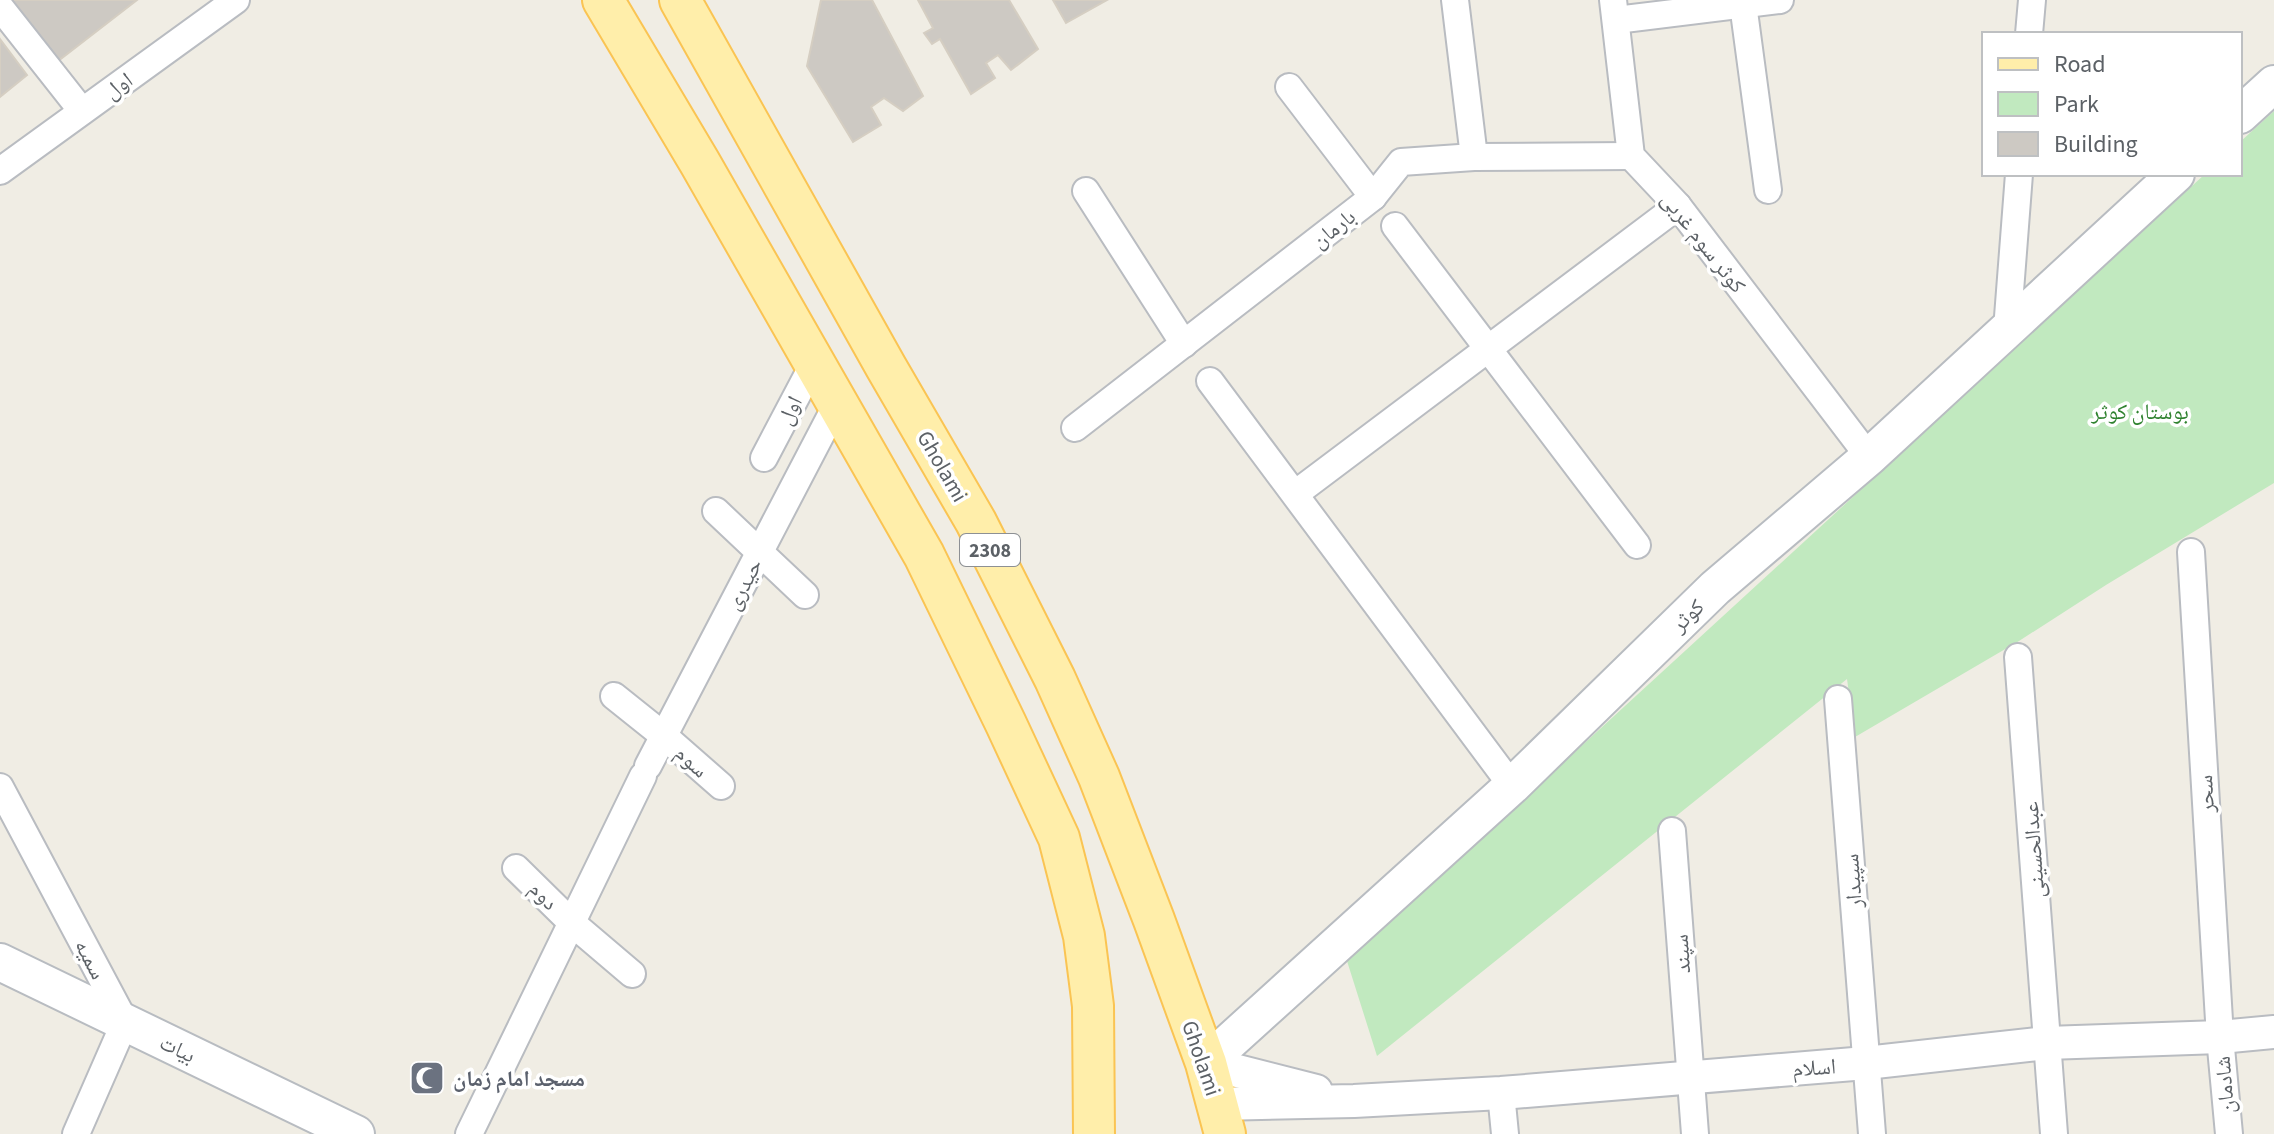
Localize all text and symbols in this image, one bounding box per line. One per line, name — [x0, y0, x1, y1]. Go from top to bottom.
legend — [1982, 32, 2242, 176]
text: Road — [2054, 47, 2106, 82]
street label: اول — [98, 64, 140, 107]
text: Park — [2054, 87, 2099, 122]
text: Building — [2054, 127, 2138, 162]
street label: کوثر سوم غربی — [1653, 185, 1753, 300]
street label: بارمان — [1305, 201, 1363, 256]
street label: اول — [769, 390, 811, 430]
park label: بوستان کوثر — [2090, 396, 2189, 428]
street label: Gholami — [909, 425, 975, 508]
road number: 2308 — [960, 534, 1020, 566]
street label: حیدری — [717, 553, 771, 616]
street label: کوثر — [1663, 592, 1712, 640]
street label: سوم — [667, 738, 715, 786]
street label: سحر — [2189, 774, 2223, 815]
street label: عبدالحسینی — [2015, 801, 2053, 899]
street label: سپیدار — [1835, 853, 1871, 910]
street label: دوم — [521, 874, 565, 918]
street label: سپند — [1665, 933, 1699, 975]
street label: سمیه — [66, 934, 114, 985]
street label: Gholami — [1173, 1016, 1229, 1100]
street label: بیات — [154, 1027, 201, 1071]
street label: اسلام — [1791, 1051, 1837, 1085]
street label: شادمان — [2207, 1055, 2243, 1115]
mosque icon: مسجد امام زمان — [408, 1059, 446, 1097]
place label: مسجد امام زمان — [453, 1063, 585, 1095]

